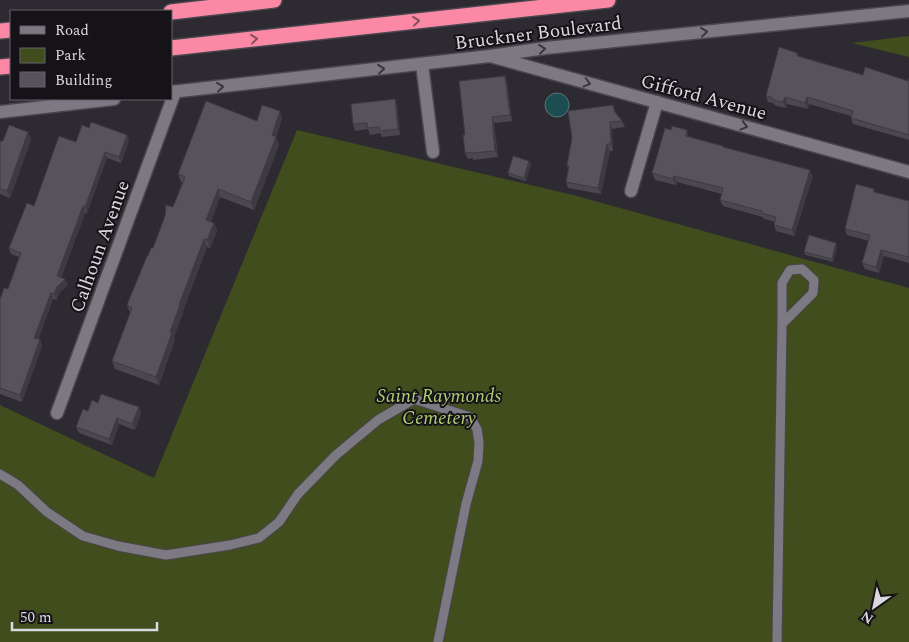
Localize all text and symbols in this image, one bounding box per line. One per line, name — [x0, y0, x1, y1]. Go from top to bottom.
street label: Bruckner Boulevard — [453, 9, 623, 58]
legend — [10, 10, 172, 100]
one-way arrow — [412, 16, 420, 27]
text: Road — [55, 19, 89, 42]
one-way arrow — [700, 27, 708, 38]
one-way arrow — [251, 34, 259, 45]
text: Park — [55, 44, 86, 67]
one-way arrow — [539, 44, 547, 55]
one-way arrow — [377, 64, 385, 75]
street label: Gifford Avenue — [637, 67, 770, 128]
text: Building — [55, 69, 112, 92]
one-way arrow — [583, 78, 591, 88]
one-way arrow — [216, 82, 224, 93]
one-way arrow — [740, 121, 748, 131]
street label: Calhoun Avenue — [63, 176, 138, 317]
park label: Saint Raymonds Cemetery — [377, 382, 502, 433]
north arrow — [849, 582, 899, 632]
scale bar — [12, 600, 158, 632]
text: 50 m — [20, 606, 52, 629]
text: N — [857, 606, 878, 629]

